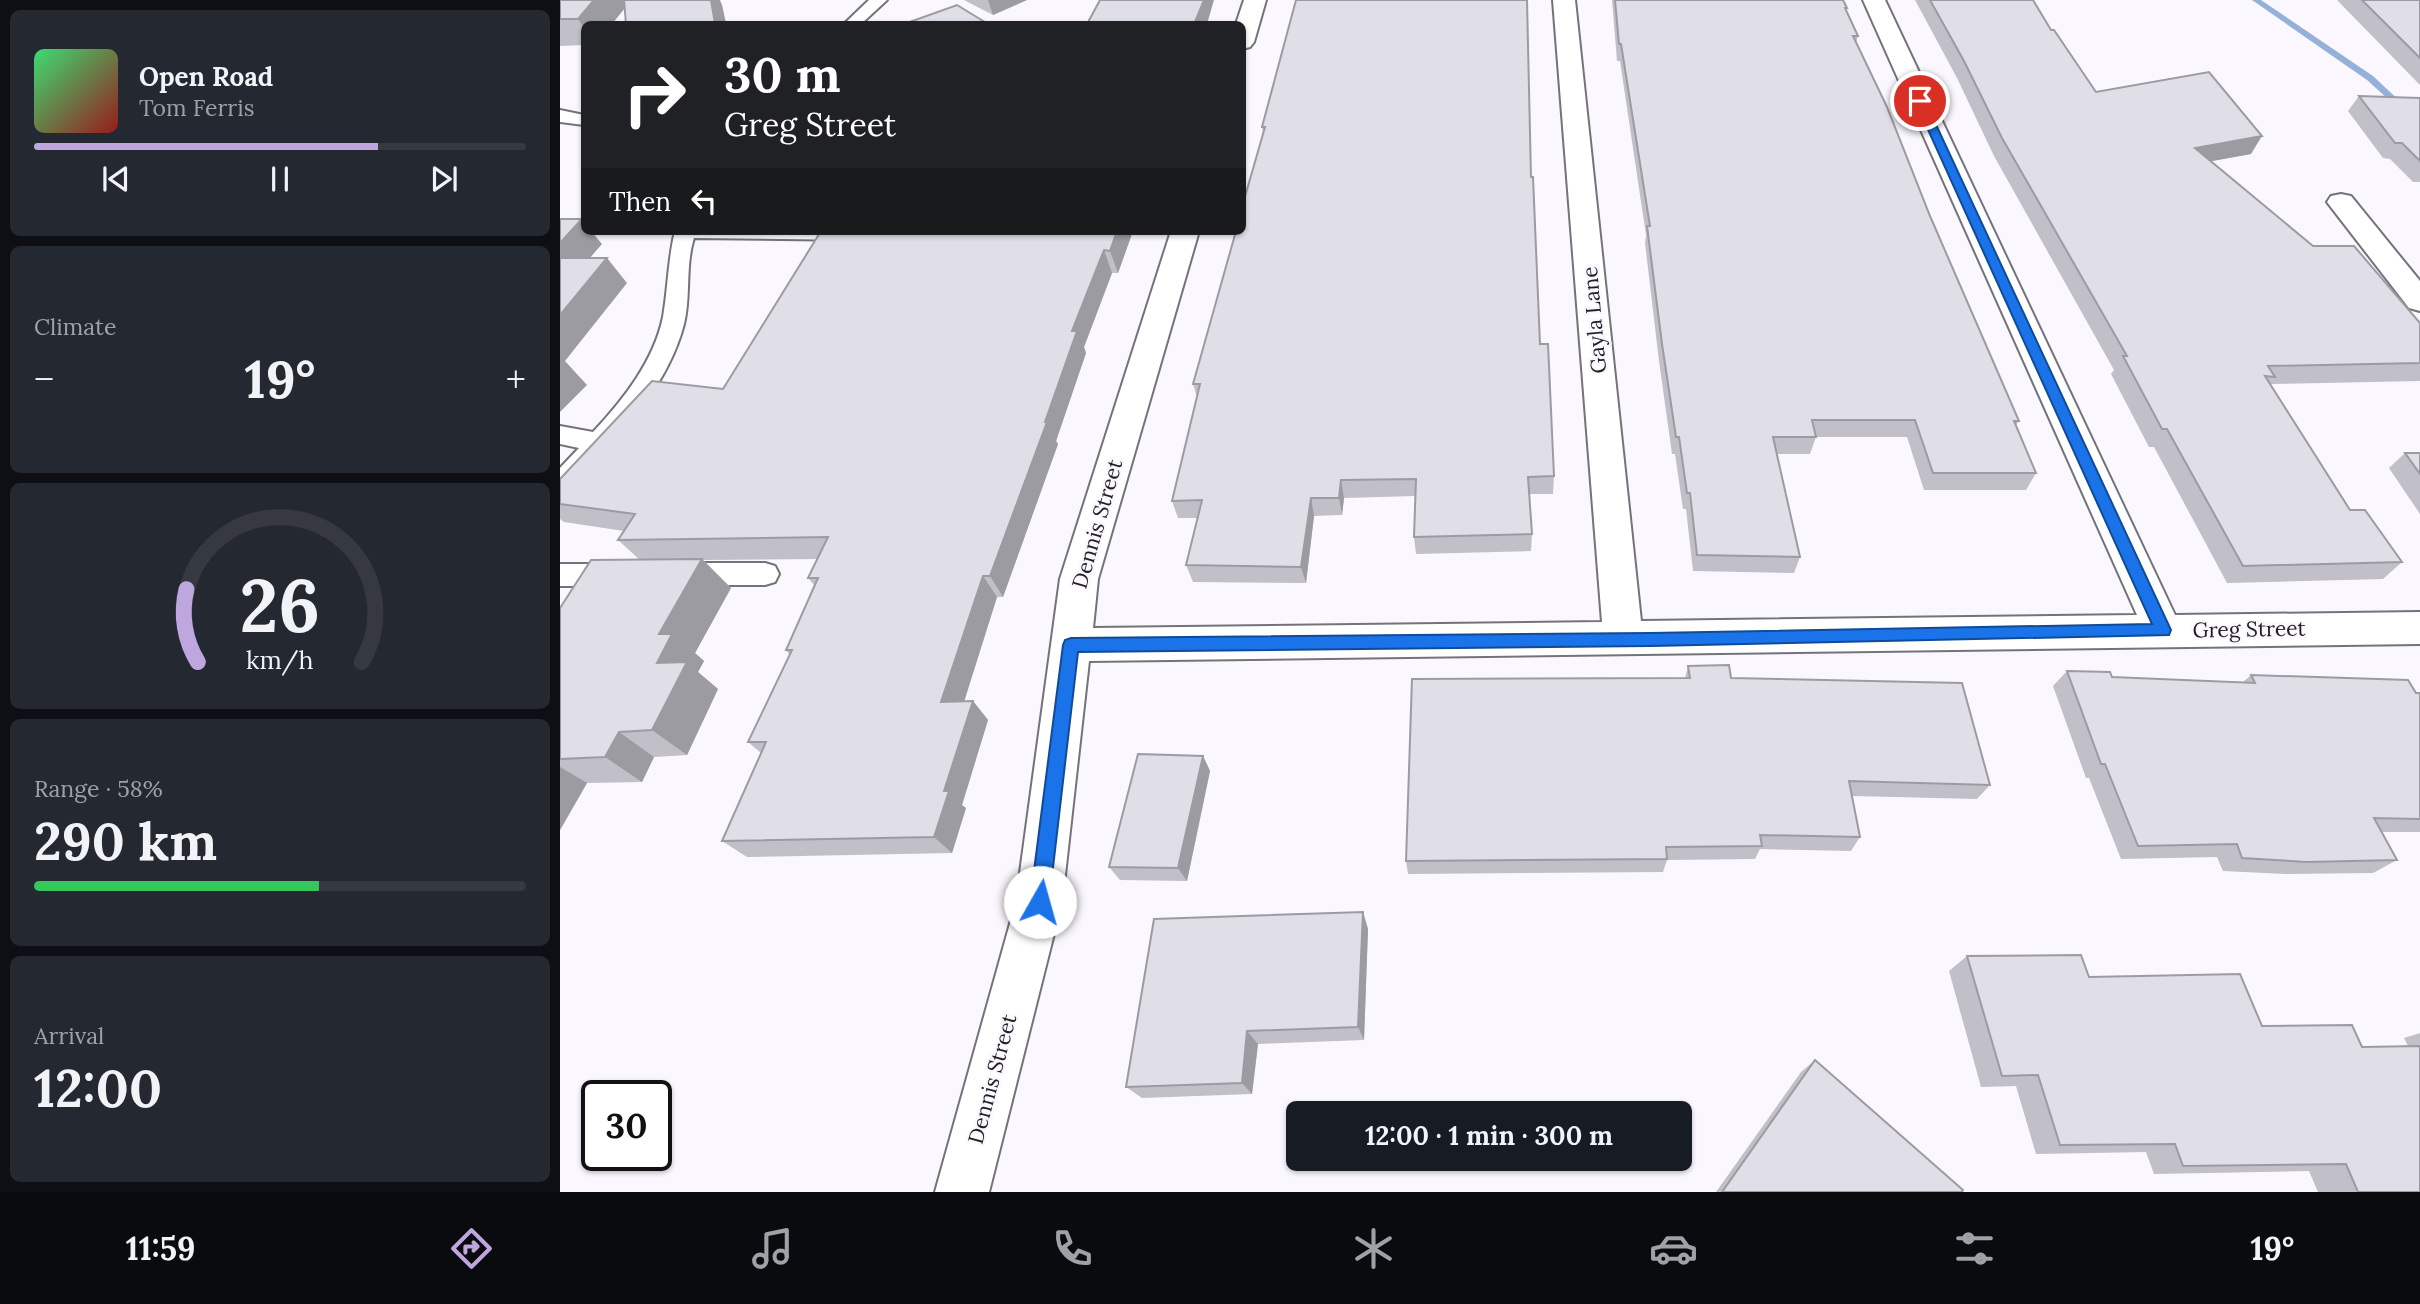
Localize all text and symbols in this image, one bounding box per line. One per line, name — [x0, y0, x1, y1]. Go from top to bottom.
text: 30 m — [724, 43, 841, 105]
icon: right — [609, 49, 700, 140]
text: Open Road — [139, 60, 273, 93]
pin — [1890, 71, 1950, 131]
icon: arrive — [1901, 82, 1939, 120]
text: Tom Ferris — [139, 93, 254, 122]
text: Greg Street — [724, 104, 896, 145]
icon: previous — [97, 160, 135, 198]
icon: pause — [261, 160, 299, 198]
icon: next — [425, 160, 463, 198]
icon: left — [685, 182, 723, 220]
text: Then — [609, 185, 671, 218]
street label: Gayla Lane — [1576, 265, 1612, 375]
text: Climate — [34, 312, 116, 341]
text: 19° — [245, 346, 315, 412]
text: − — [34, 355, 54, 403]
text: + — [506, 355, 526, 403]
street label: Dennis Street — [1066, 455, 1129, 592]
text: 26 — [240, 559, 320, 652]
street label: Greg Street — [2192, 615, 2307, 643]
text: km/h — [246, 644, 314, 676]
text: Range · 58% — [34, 774, 163, 803]
text: 290 km — [34, 808, 217, 874]
position arrow — [1003, 865, 1077, 939]
street label: Dennis Street — [962, 1010, 1023, 1147]
text: Arrival — [34, 1021, 104, 1050]
text: 12:00 — [34, 1055, 162, 1121]
speed limit sign: 30 — [581, 1080, 672, 1171]
text: 12:00 · 1 min · 300 m — [1365, 1119, 1613, 1152]
icon: directions — [447, 1224, 496, 1273]
icon: music — [748, 1224, 797, 1273]
icon: phone — [1048, 1224, 1097, 1273]
icon: climate — [1349, 1224, 1398, 1273]
icon: car — [1649, 1224, 1698, 1273]
icon: filters — [1950, 1224, 1999, 1273]
text: 11:59 — [126, 1228, 195, 1269]
text: 19° — [2251, 1228, 2294, 1269]

